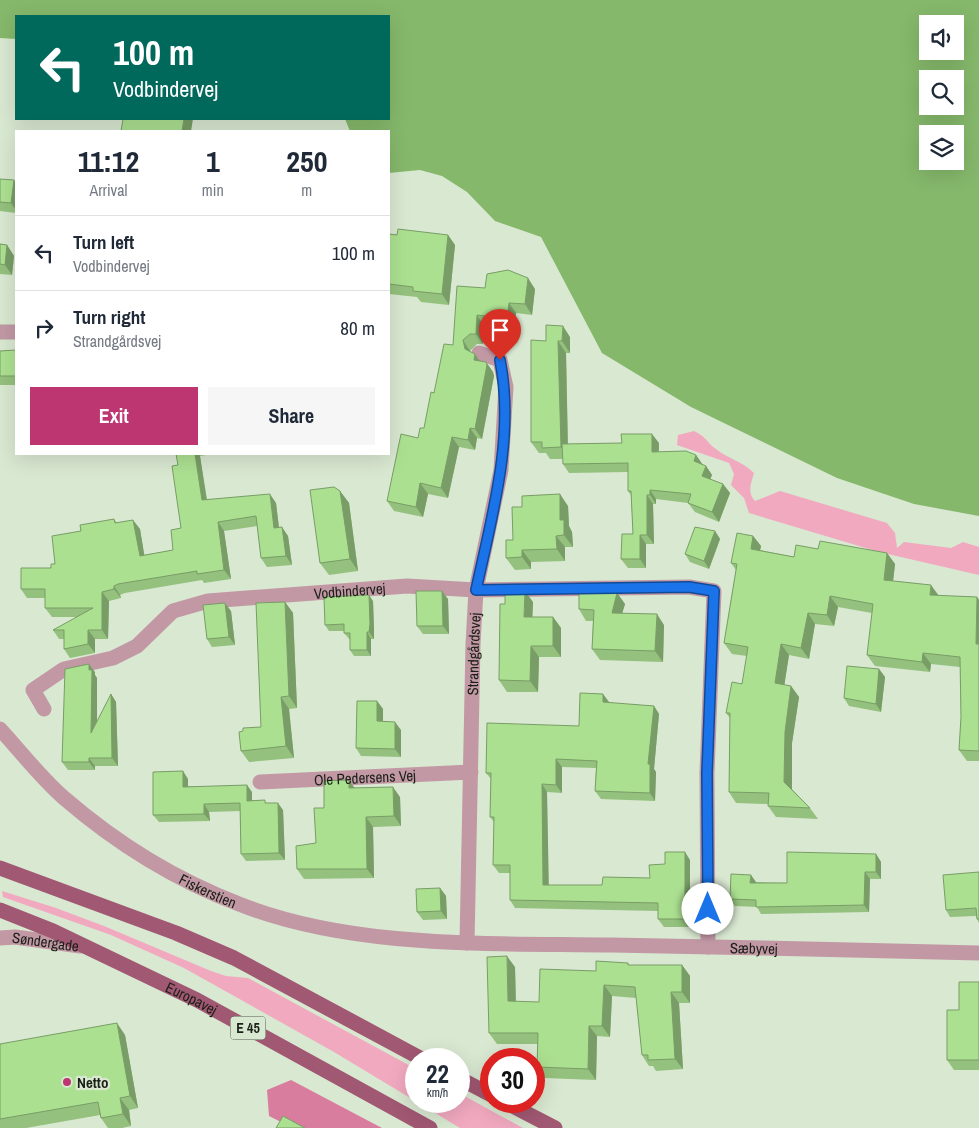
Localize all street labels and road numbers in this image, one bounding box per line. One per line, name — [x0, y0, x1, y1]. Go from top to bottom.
street label: Vodbindervej — [313, 577, 386, 604]
street label: Strandgårdsvej — [461, 612, 485, 696]
street label: Ole Pedersens Vej — [313, 764, 416, 790]
street label: Fiskerstien — [176, 868, 240, 913]
street label: Søndergade — [11, 926, 80, 956]
street label: Sæbyvej — [730, 937, 778, 959]
street label: Europavej — [162, 976, 221, 1020]
road number: E 45 — [230, 1016, 266, 1040]

